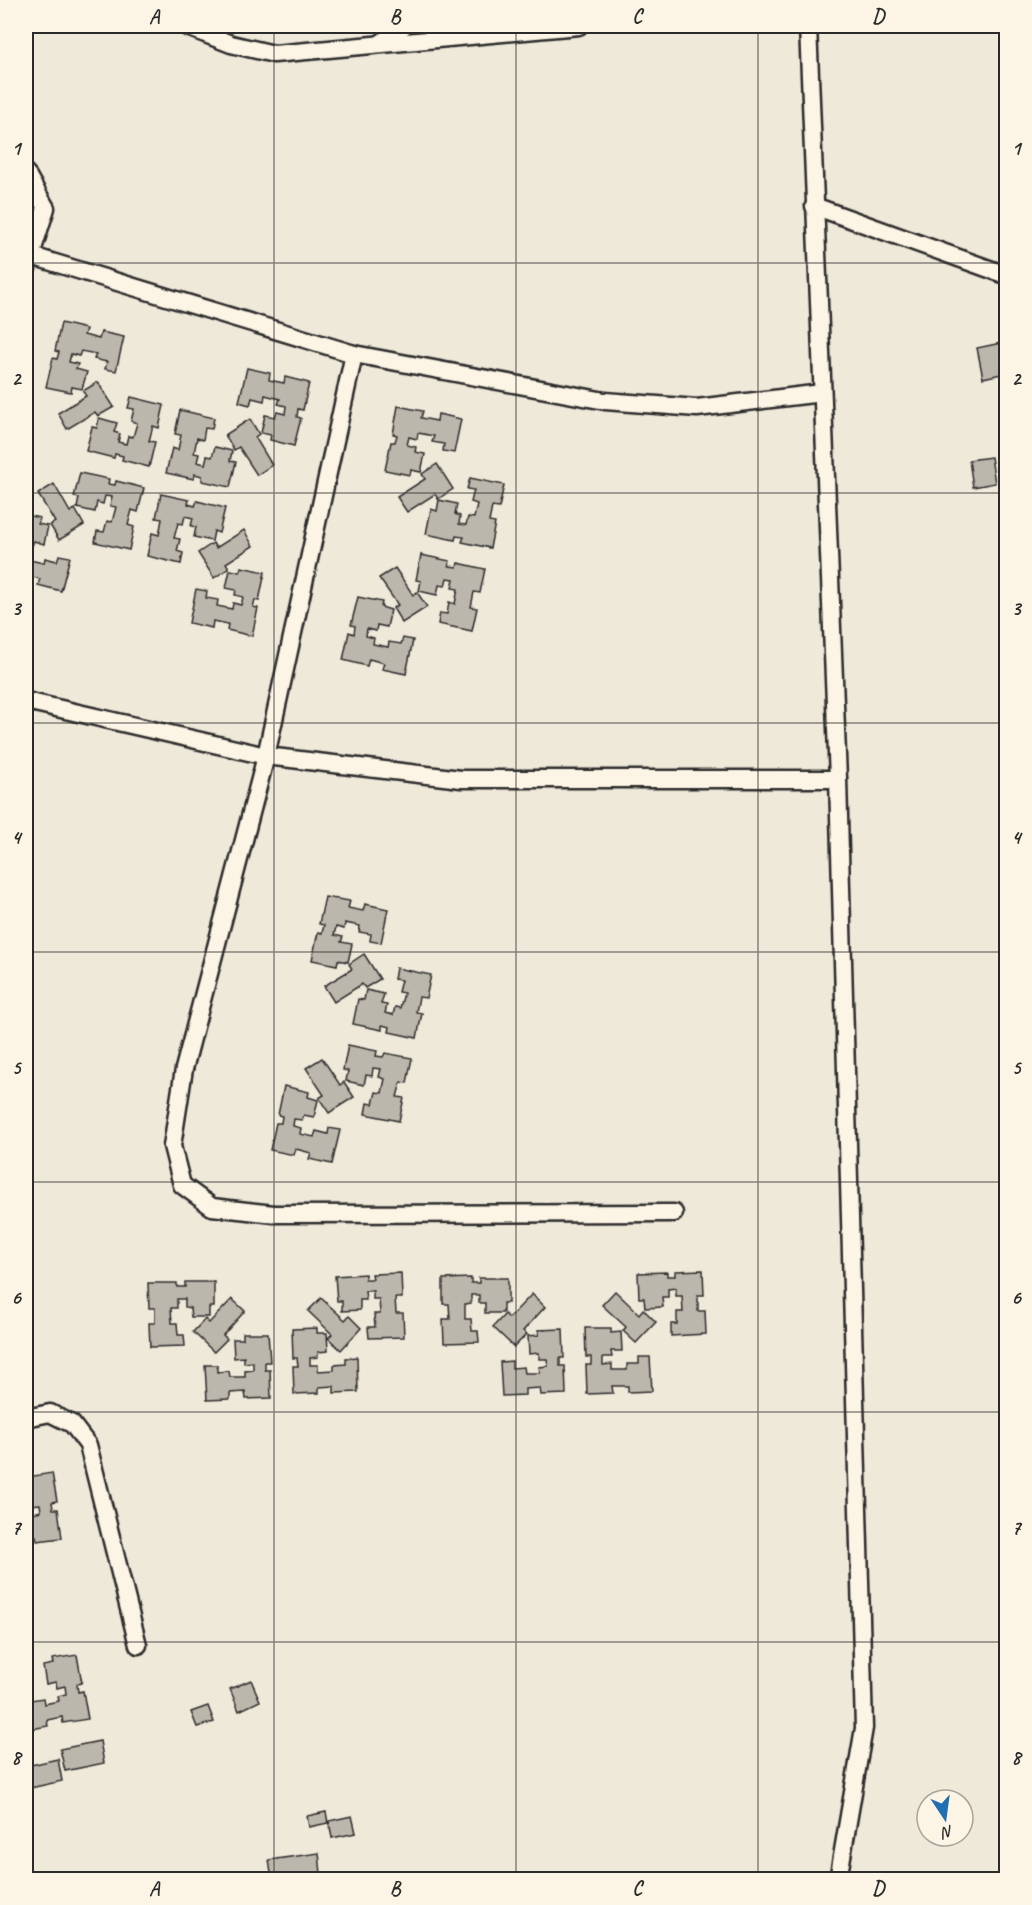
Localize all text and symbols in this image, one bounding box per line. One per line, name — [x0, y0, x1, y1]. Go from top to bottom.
text: A — [149, 4, 161, 29]
text: B — [390, 4, 402, 29]
text: C — [632, 4, 644, 29]
text: D — [872, 4, 886, 29]
text: 1 — [12, 136, 23, 161]
text: 1 — [1012, 136, 1023, 161]
text: 2 — [12, 366, 23, 391]
text: 2 — [1012, 366, 1023, 391]
text: 3 — [12, 596, 23, 621]
text: 3 — [1012, 596, 1023, 621]
text: 4 — [12, 825, 24, 850]
text: 4 — [1012, 825, 1024, 850]
text: 5 — [12, 1055, 23, 1080]
text: 5 — [1012, 1055, 1023, 1080]
text: 6 — [11, 1285, 22, 1310]
text: 6 — [1011, 1285, 1022, 1310]
text: 7 — [12, 1515, 23, 1540]
text: 7 — [1012, 1515, 1023, 1540]
text: 8 — [12, 1745, 24, 1770]
text: 8 — [1012, 1745, 1024, 1770]
north arrow — [915, 1788, 975, 1848]
text: N — [938, 1821, 955, 1843]
text: A — [149, 1876, 161, 1901]
text: B — [390, 1876, 402, 1901]
text: C — [632, 1876, 644, 1901]
text: D — [872, 1876, 886, 1901]

